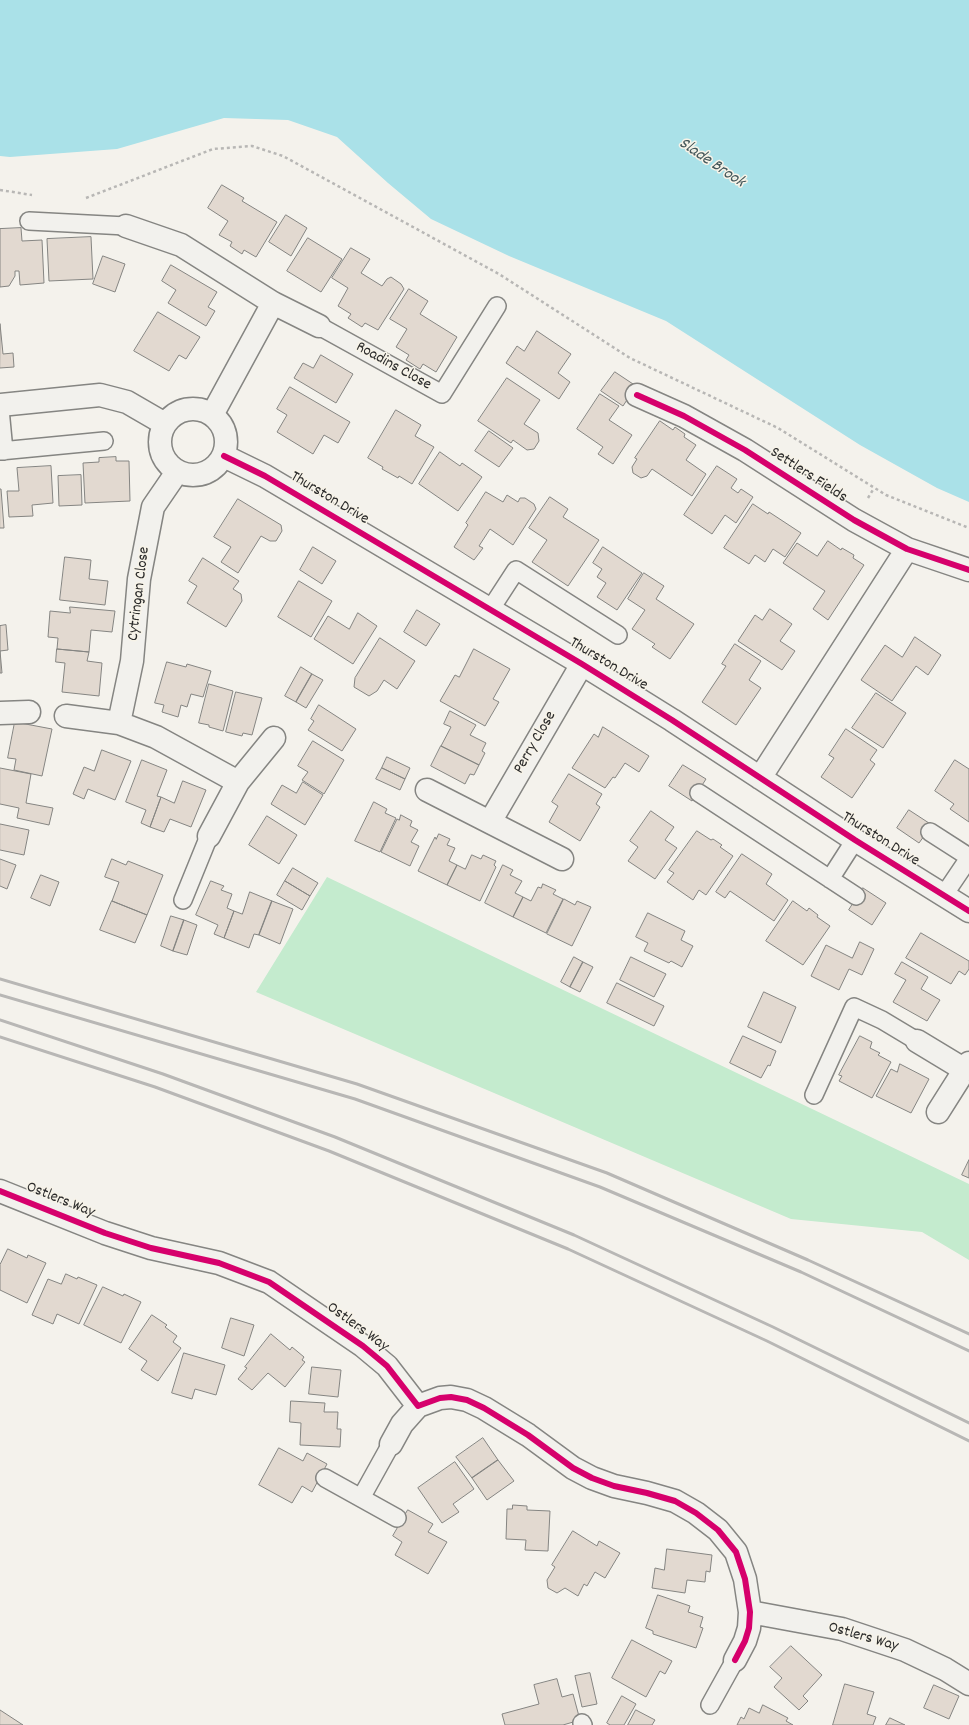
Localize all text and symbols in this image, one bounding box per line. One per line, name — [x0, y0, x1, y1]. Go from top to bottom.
water label: Slade Brook — [674, 134, 748, 194]
street label: Roadins Close — [352, 338, 434, 396]
street label: Settlers Fields — [766, 444, 850, 508]
street label: Thurston Drive — [286, 468, 372, 530]
street label: Cytringan Close — [125, 546, 155, 642]
street label: Thurston Drive — [565, 634, 651, 696]
street label: Perry Close — [510, 708, 562, 778]
street label: Thurston Drive — [838, 808, 922, 872]
street label: Ostlers Way — [23, 1179, 97, 1223]
street label: Ostlers Way — [322, 1299, 392, 1357]
street label: Ostlers Way — [826, 1619, 900, 1657]

